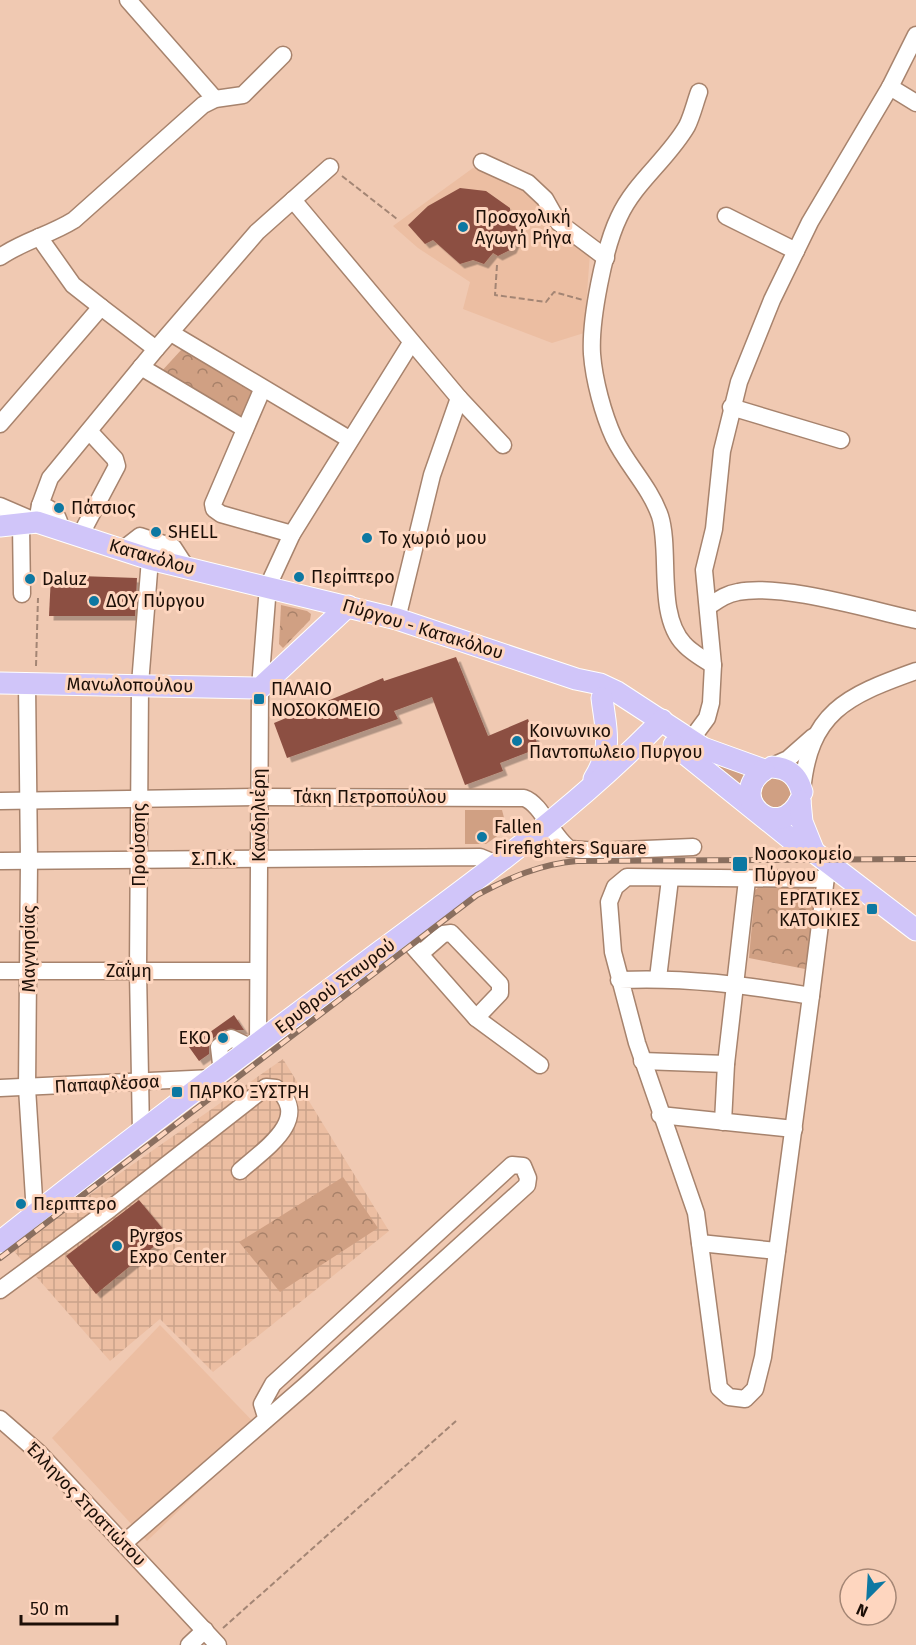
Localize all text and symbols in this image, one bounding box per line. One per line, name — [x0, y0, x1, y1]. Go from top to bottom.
place label: Προσχολική Αγωγή Ρήγα — [475, 206, 572, 249]
marker: Προσχολική Αγωγή Ρήγα — [456, 220, 470, 234]
place label: Πάτσιος — [71, 497, 136, 519]
marker: Πάτσιος — [52, 501, 66, 515]
place label: SHELL — [168, 521, 218, 543]
marker: SHELL — [149, 525, 163, 539]
place label: Το χωριό μου — [379, 527, 487, 549]
marker: Το χωριό μου — [360, 531, 374, 545]
street label: Κατακόλου — [107, 534, 197, 580]
place label: Περίπτερο — [311, 566, 395, 588]
place label: Daluz — [42, 568, 87, 590]
marker: Περίπτερο — [292, 570, 306, 584]
marker: Daluz — [23, 572, 37, 586]
place label: ΔΟΥ Πύργου — [106, 590, 205, 612]
marker: ΔΟΥ Πύργου — [87, 594, 101, 608]
street label: Πύργου - Κατακόλου — [340, 594, 506, 664]
street label: Μανωλοπούλου — [66, 673, 194, 697]
place label: ΠΑΛΑΙΟ ΝΟΣΟΚΟΜΕΙΟ — [271, 678, 380, 721]
marker: ΠΑΛΑΙΟ ΝΟΣΟΚΟΜΕΙΟ — [252, 692, 266, 706]
place label: Κοινωνικο Παντοπωλειο Πυργου — [529, 720, 702, 763]
marker: Κοινωνικο Παντοπωλειο Πυργου — [510, 734, 524, 748]
street label: Κανδηλιέρη — [248, 768, 270, 862]
street label: Τάκη Πετροπούλου — [293, 786, 447, 808]
street label: Προύσσης — [128, 803, 150, 887]
place label: Fallen Firefighters Square — [494, 816, 647, 859]
marker: Fallen Firefighters Square — [475, 830, 489, 844]
place label: Νοσοκομείο Πύργου — [754, 843, 852, 886]
street label: Σ.Π.Κ. — [192, 848, 236, 870]
marker: Νοσοκομείο Πύργου — [731, 855, 749, 873]
place label: ΕΡΓΑΤΙΚΕΣ ΚΑΤΟΙΚΙΕΣ — [779, 888, 860, 931]
marker: ΕΡΓΑΤΙΚΕΣ ΚΑΤΟΙΚΙΕΣ — [865, 902, 879, 916]
street label: Μαγνησίας — [18, 905, 40, 993]
street label: Ερυθρού Σταυρού — [271, 934, 399, 1038]
street label: Ζαΐμη — [106, 959, 152, 982]
place label: EKO — [179, 1027, 211, 1049]
marker: EKO — [216, 1031, 230, 1045]
street label: Παπαφλέσσα — [54, 1070, 160, 1098]
place label: ΠΑΡΚΟ ΞΥΣΤΡΗ — [189, 1081, 310, 1103]
marker: ΠΑΡΚΟ ΞΥΣΤΡΗ — [170, 1085, 184, 1099]
place label: Περιπτερο — [33, 1193, 117, 1215]
marker: Περιπτερο — [14, 1197, 28, 1211]
place label: Pyrgos Expo Center — [129, 1225, 226, 1268]
marker: Pyrgos Expo Center — [110, 1239, 124, 1253]
street label: Έλληνος Στρατιώτου — [21, 1438, 151, 1570]
north arrow — [838, 1567, 898, 1627]
scale bar — [21, 1588, 117, 1626]
text: 50 m — [30, 1598, 69, 1620]
text: N — [853, 1599, 871, 1621]

